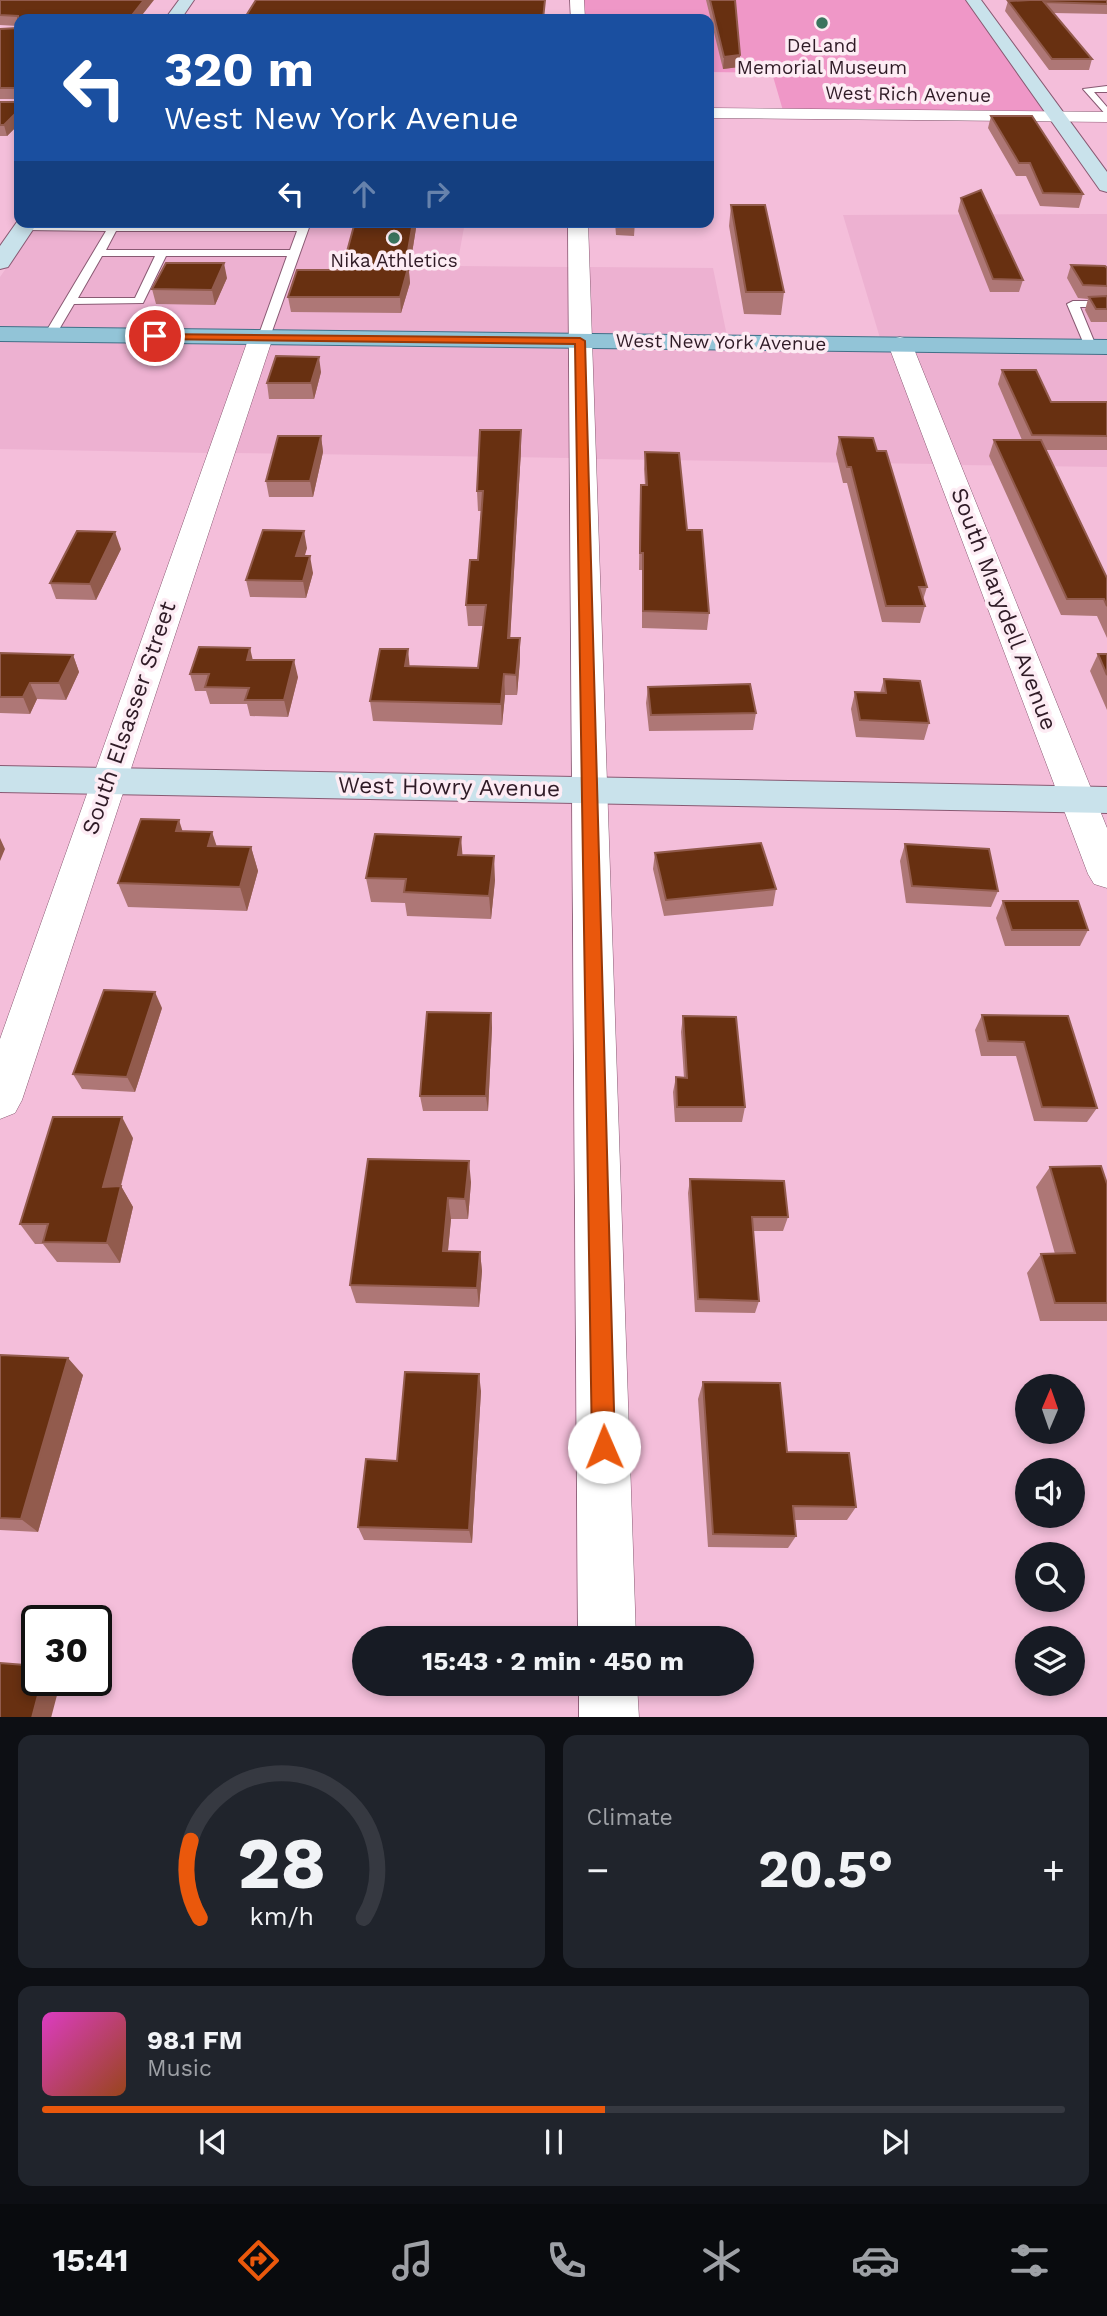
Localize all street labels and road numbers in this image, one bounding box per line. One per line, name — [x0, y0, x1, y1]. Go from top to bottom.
street label: West Rich Avenue — [825, 81, 991, 107]
street label: West New York Avenue — [615, 329, 827, 355]
street label: South Marydell Avenue — [945, 484, 1063, 734]
street label: South Elsasser Street — [76, 598, 182, 838]
street label: West Howry Avenue — [338, 772, 560, 802]

